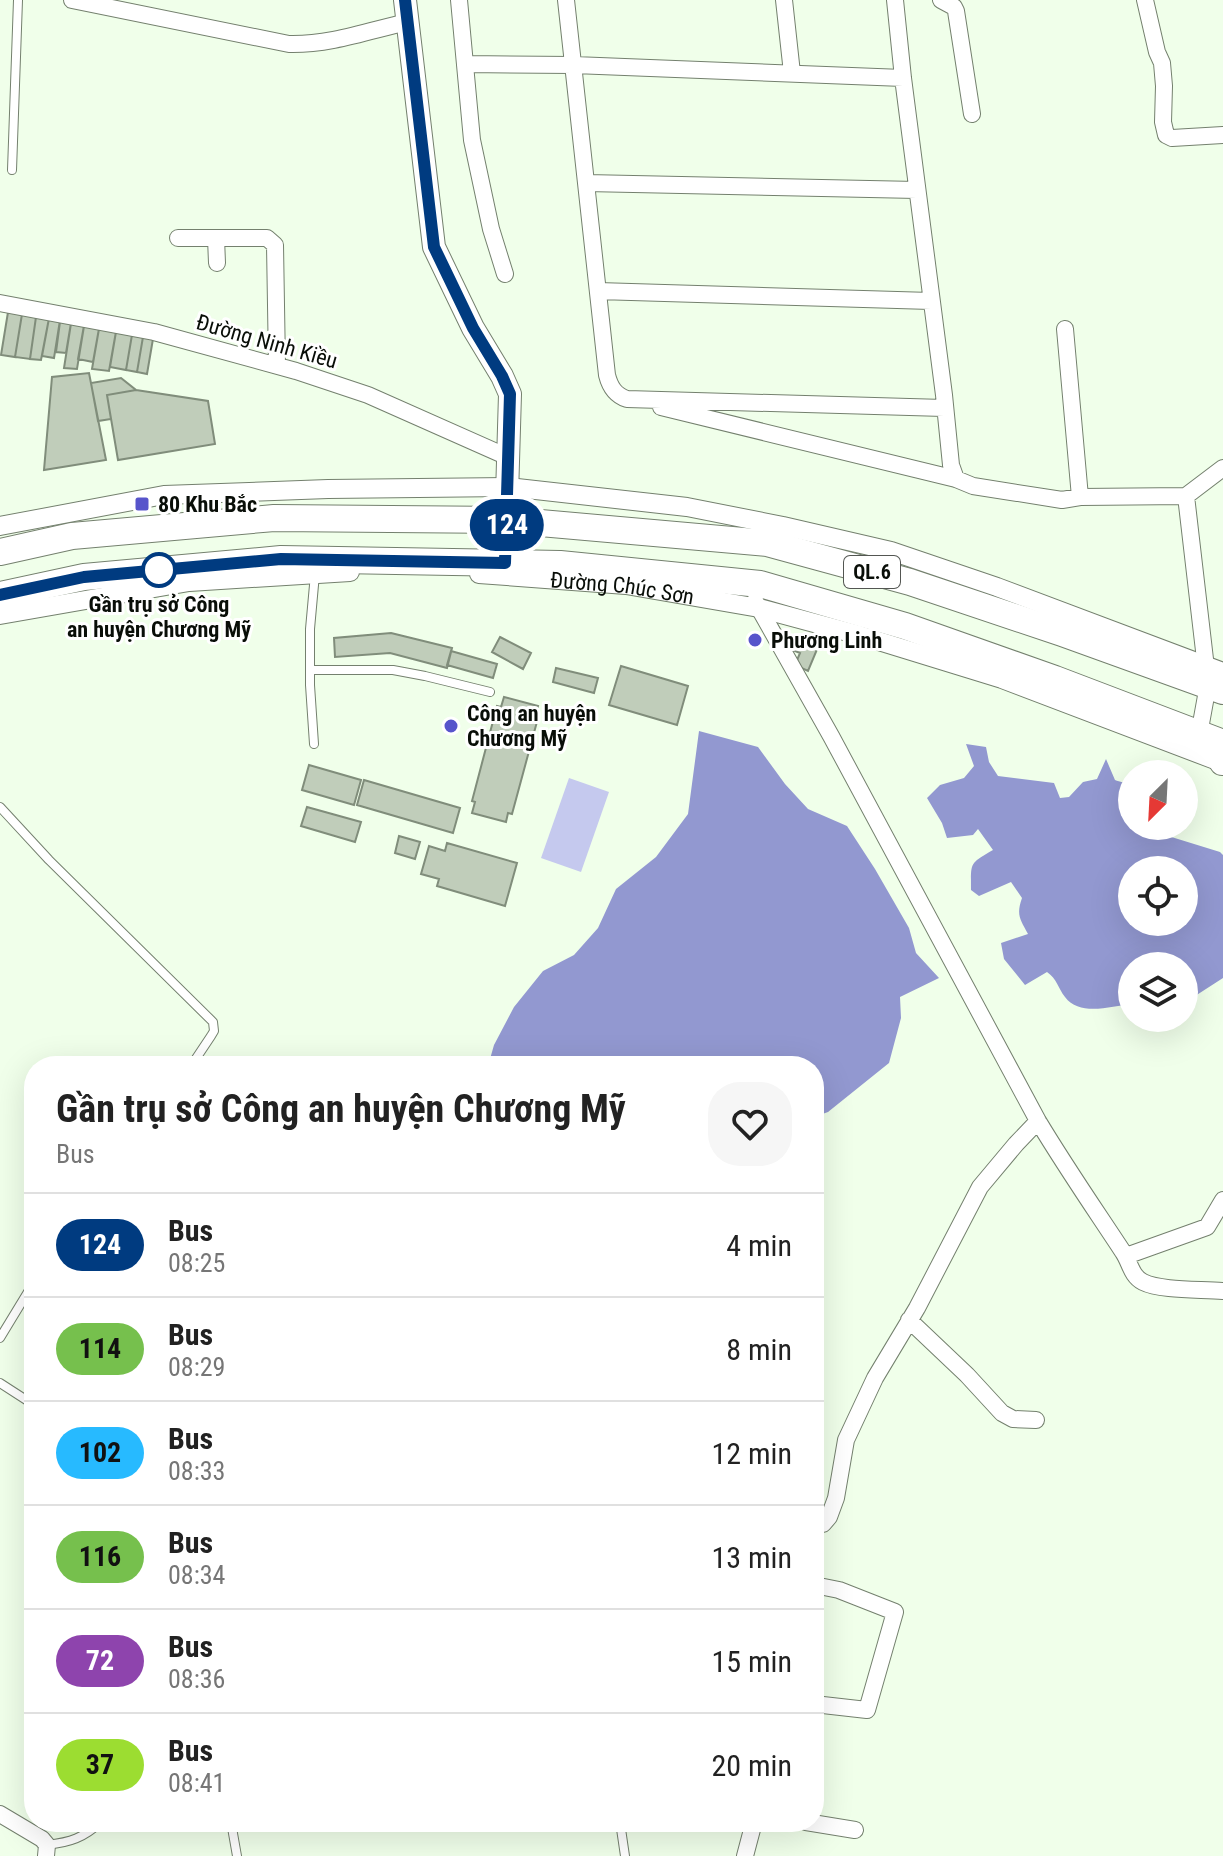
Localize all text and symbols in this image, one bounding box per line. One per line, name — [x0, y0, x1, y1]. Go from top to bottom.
street label: Đường Ninh Kiều — [193, 309, 340, 374]
place label: 80 Khu Bắc — [158, 492, 257, 517]
marker: 80 Khu Bắc — [133, 495, 151, 513]
line badge: 124 — [461, 499, 553, 551]
text: 124 — [486, 508, 528, 541]
marker: Gần trụ sở Công an huyện Chương Mỹ — [142, 553, 176, 587]
road number: QL.6 — [844, 556, 900, 588]
street label: Đường Chúc Sơn — [549, 567, 696, 610]
place label: Gần trụ sở Công an huyện Chương Mỹ — [67, 592, 251, 642]
place label: Phương Linh — [771, 628, 882, 653]
marker: Phương Linh — [746, 631, 764, 649]
place label: Công an huyện Chương Mỹ — [467, 701, 596, 751]
marker: Công an huyện Chương Mỹ — [442, 717, 460, 735]
north arrow — [1118, 760, 1198, 840]
map controls — [1118, 760, 1198, 1032]
button: locate — [1118, 856, 1198, 936]
button: layers — [1118, 952, 1198, 1032]
button: heart — [708, 1082, 792, 1166]
text: Gần trụ sở Công an huyện Chương Mỹ — [56, 1087, 626, 1131]
text: Bus — [56, 1139, 95, 1169]
text: Bus — [168, 1213, 213, 1248]
text: 124 — [79, 1228, 121, 1261]
text: 4 min — [726, 1228, 792, 1263]
text: 08:25 — [168, 1248, 225, 1278]
text: Bus — [168, 1317, 213, 1352]
text: 114 — [79, 1332, 121, 1365]
text: 8 min — [726, 1332, 792, 1367]
text: 08:29 — [168, 1352, 225, 1382]
text: Bus — [168, 1421, 213, 1456]
text: 102 — [79, 1436, 121, 1469]
text: 12 min — [711, 1436, 792, 1471]
text: 08:33 — [168, 1456, 225, 1486]
text: Bus — [168, 1525, 213, 1560]
text: 116 — [79, 1540, 121, 1573]
text: 13 min — [711, 1540, 792, 1575]
text: 08:34 — [168, 1560, 225, 1590]
text: Bus — [168, 1629, 213, 1664]
text: 72 — [86, 1644, 114, 1677]
text: 15 min — [711, 1644, 792, 1679]
text: 08:36 — [168, 1664, 225, 1694]
text: Bus — [168, 1733, 213, 1768]
text: 37 — [86, 1748, 114, 1781]
text: 20 min — [711, 1748, 792, 1783]
text: 08:41 — [168, 1768, 225, 1798]

